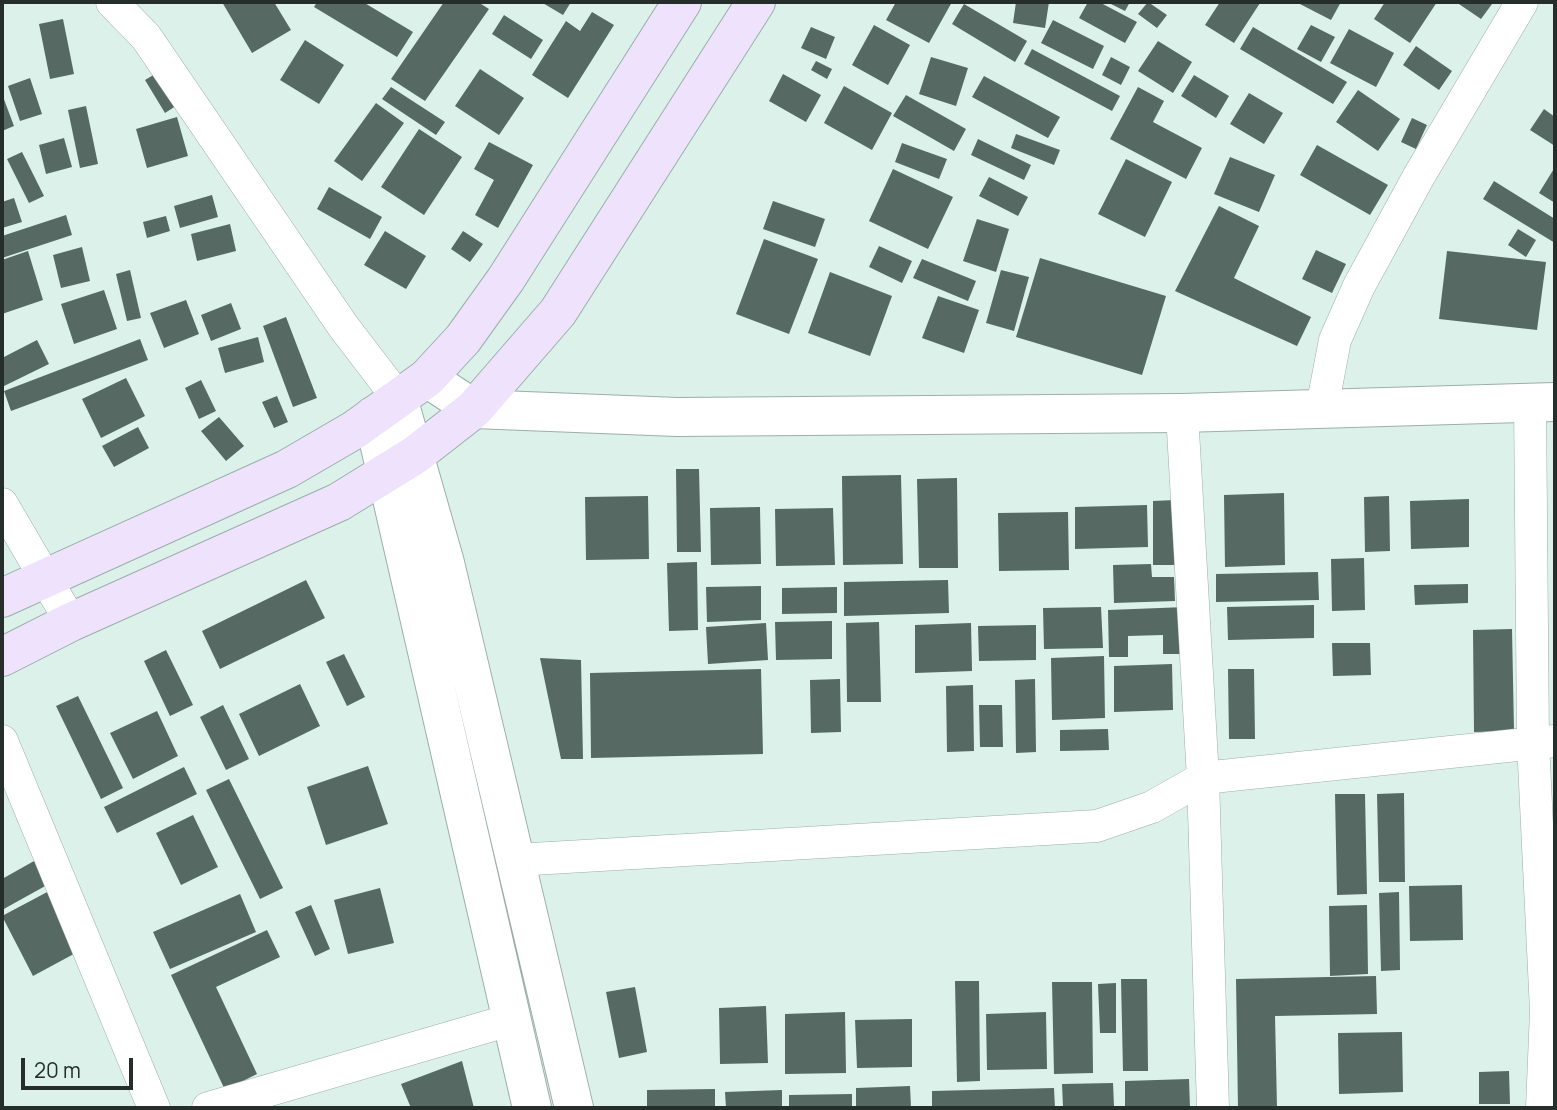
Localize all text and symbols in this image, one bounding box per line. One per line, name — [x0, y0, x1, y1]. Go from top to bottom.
scale bar — [24, 1044, 136, 1088]
text: 20 m — [34, 1056, 81, 1084]

